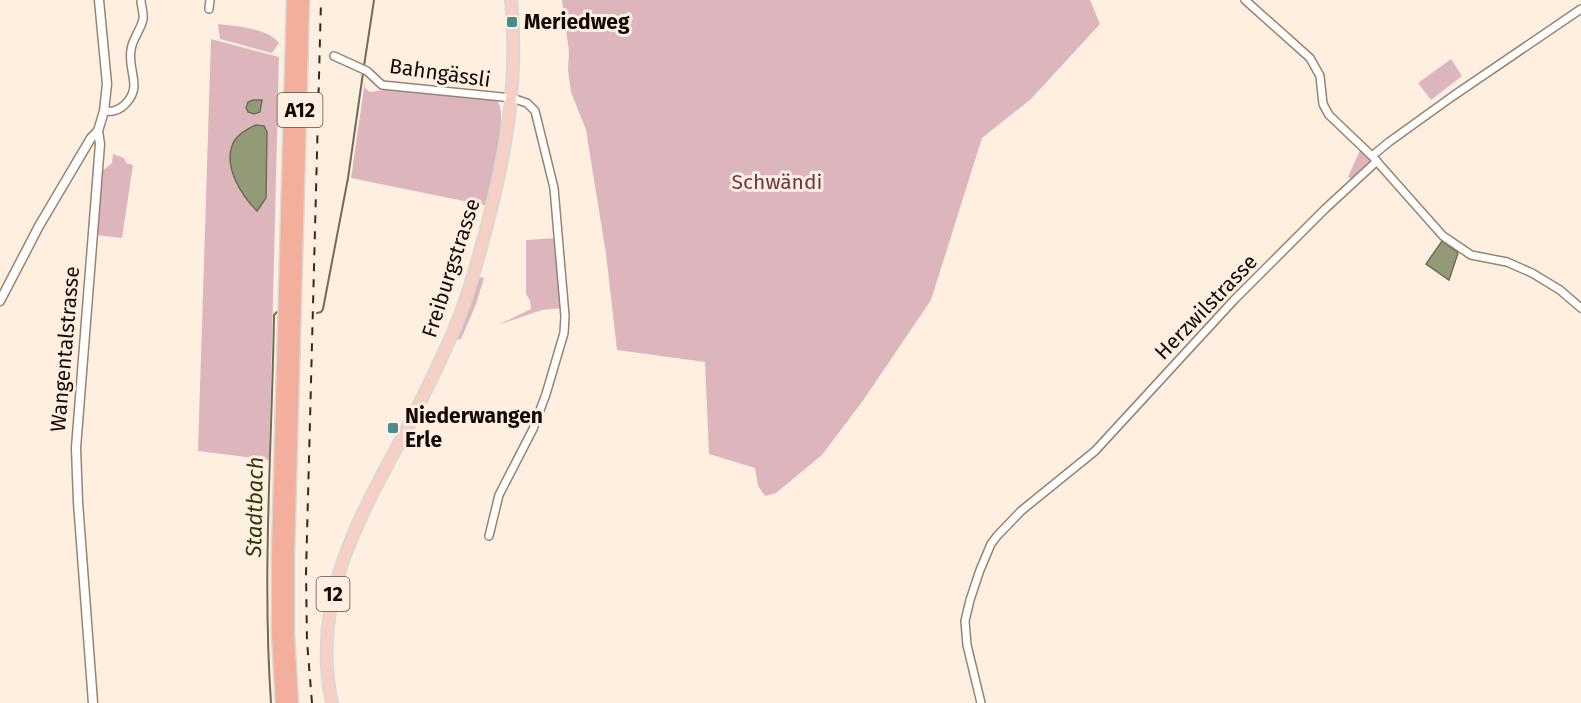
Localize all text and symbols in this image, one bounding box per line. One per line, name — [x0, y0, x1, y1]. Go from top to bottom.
place label: Meriedweg — [524, 9, 630, 35]
marker: Meriedweg — [505, 15, 519, 29]
street label: Bahngässli — [388, 53, 492, 93]
road number: A12 — [278, 93, 322, 127]
park label: Schwändi — [732, 169, 822, 195]
street label: Freiburgstrasse — [416, 195, 486, 341]
street label: Herzwilstrasse — [1149, 249, 1263, 365]
street label: Wangentalstrasse — [45, 265, 85, 433]
place label: Niederwangen Erle — [405, 403, 543, 453]
marker: Niederwangen Erle — [386, 421, 400, 435]
water label: Stadtbach — [240, 456, 269, 559]
road number: 12 — [316, 577, 350, 611]

